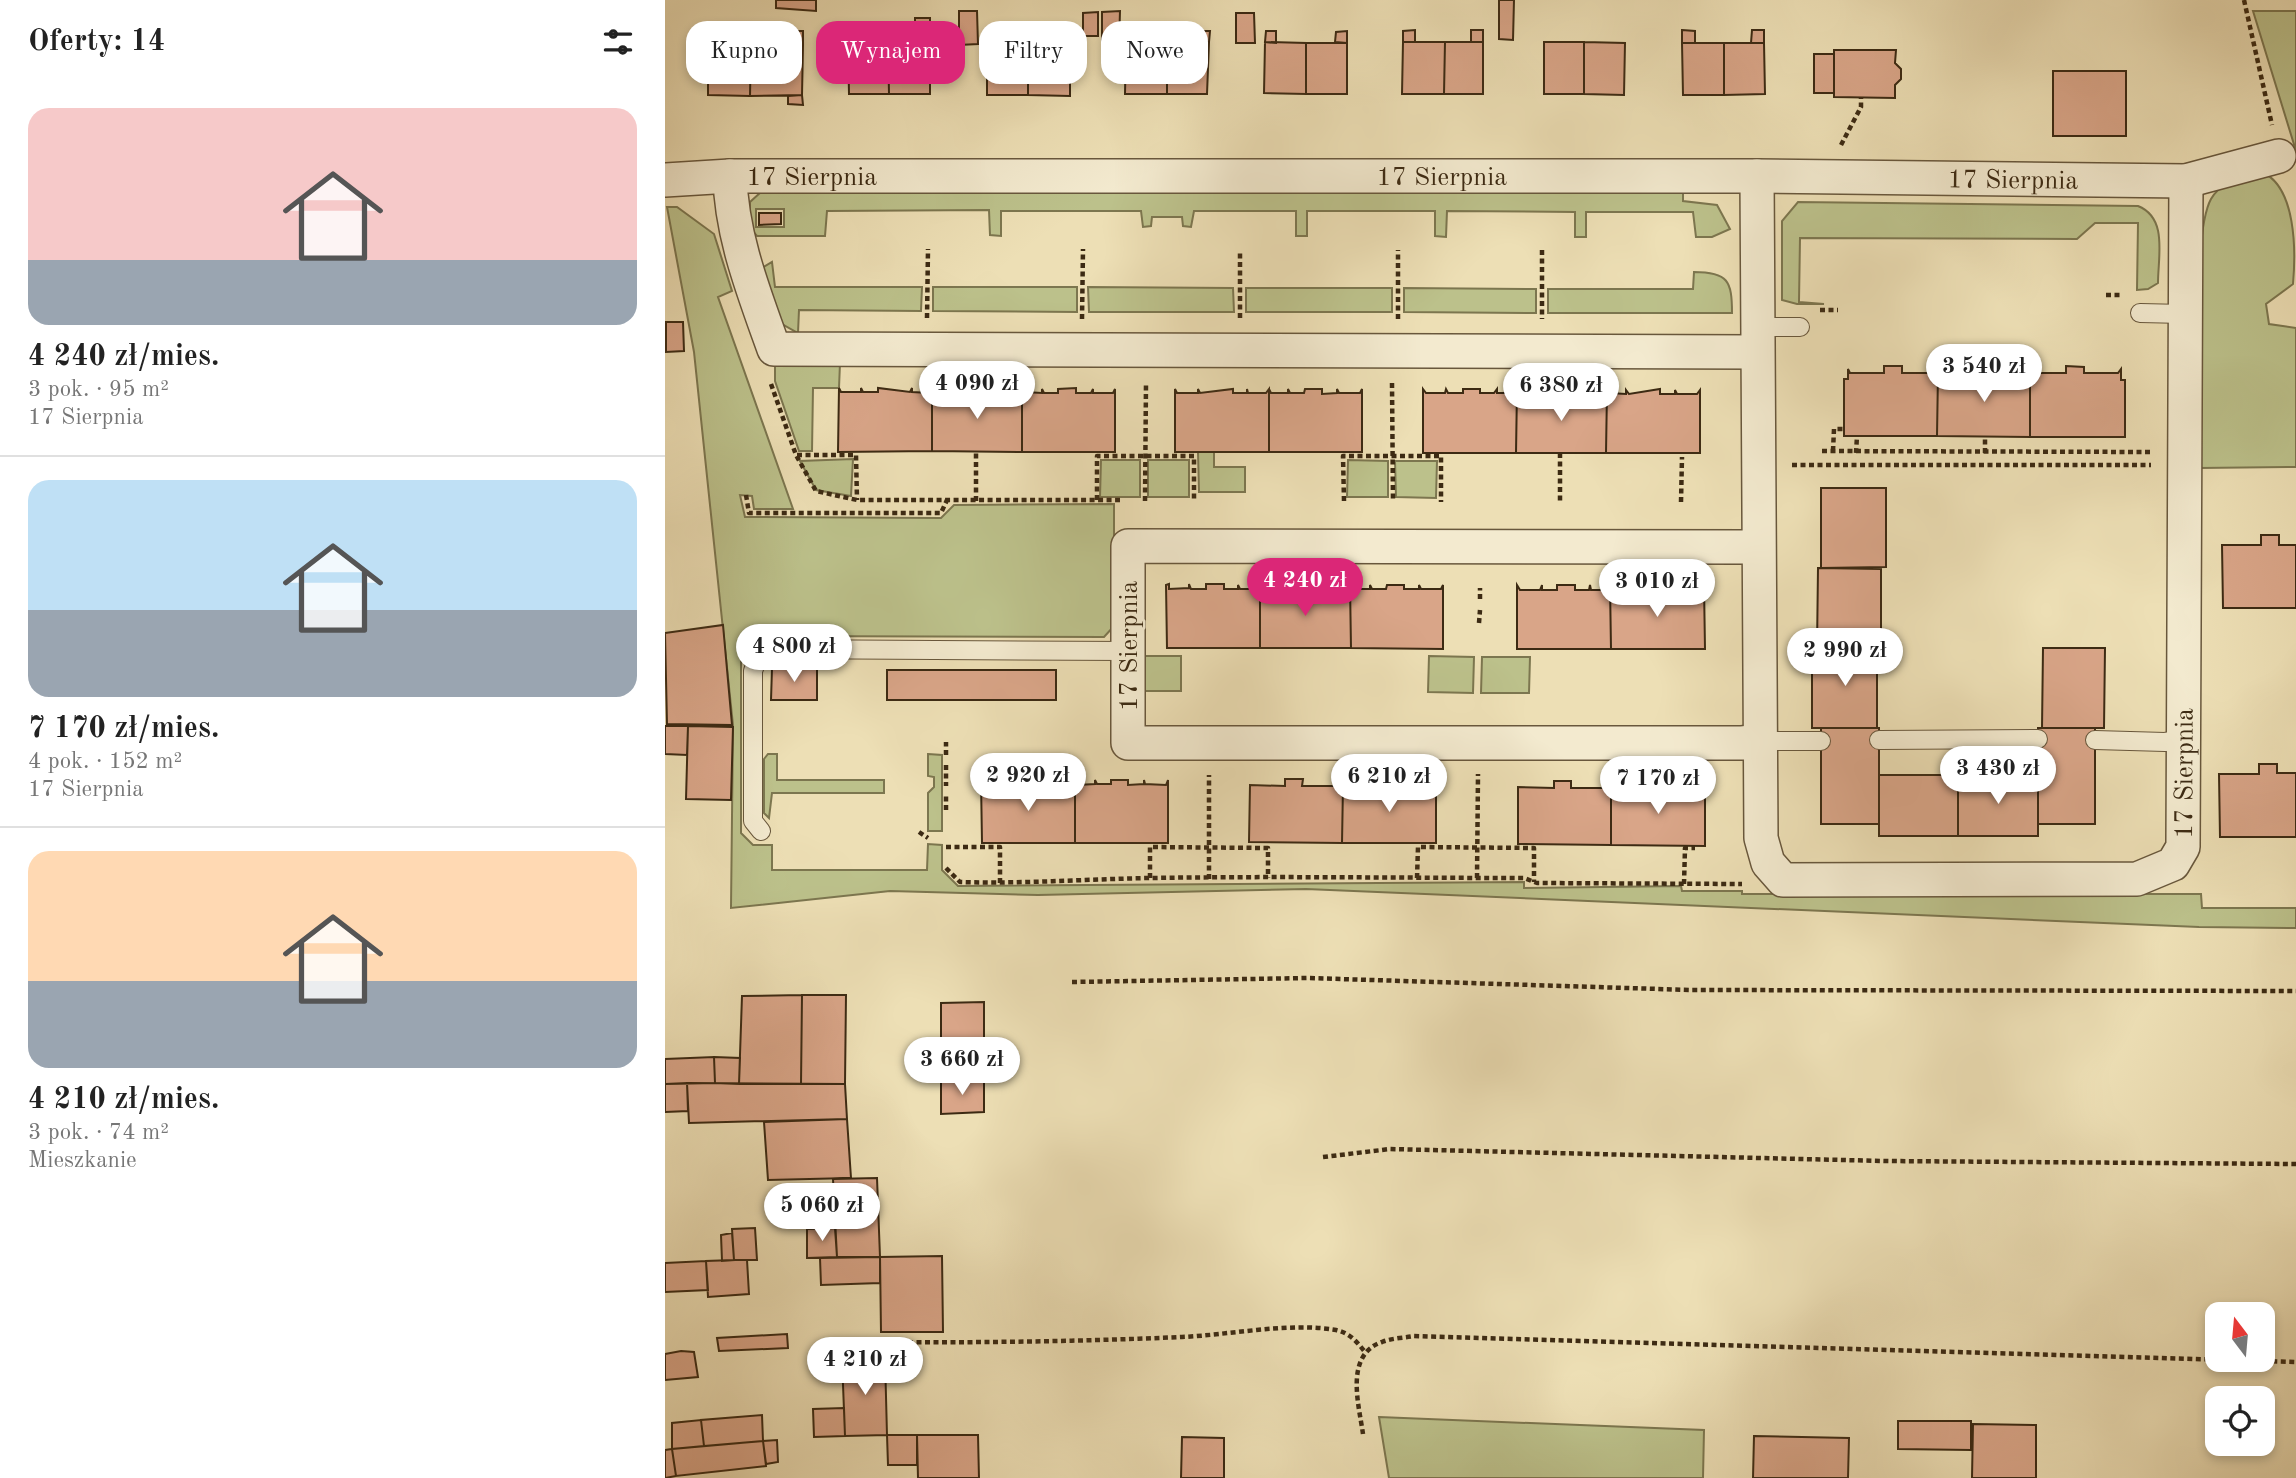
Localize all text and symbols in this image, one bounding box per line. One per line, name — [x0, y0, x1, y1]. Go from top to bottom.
chip: Kupno — [686, 21, 802, 84]
chip: Wynajem — [816, 21, 965, 84]
chip: Filtry — [979, 21, 1087, 84]
chip: Nowe — [1101, 21, 1208, 84]
icon: filters — [599, 23, 637, 61]
text: Oferty: 14 — [28, 27, 165, 57]
icon: home — [270, 153, 396, 279]
street label: 17 Sierpnia — [747, 165, 877, 191]
street label: 17 Sierpnia — [1377, 165, 1507, 191]
street label: 17 Sierpnia — [1947, 167, 2078, 195]
text: 4 240 zł/mies. — [28, 342, 219, 372]
pin: 3 540 zł — [1912, 344, 2056, 404]
text: 3 540 zł — [1942, 355, 2026, 378]
pin: 4 090 zł — [905, 362, 1049, 421]
pin: 6 380 zł — [1489, 364, 1633, 423]
text: 4 090 zł — [935, 372, 1019, 395]
text: 6 380 zł — [1519, 374, 1603, 397]
text: 3 pok. · 95 m² — [28, 378, 169, 401]
text: 17 Sierpnia — [28, 406, 144, 429]
icon: home — [270, 525, 396, 651]
pin: 4 240 zł — [1233, 558, 1377, 618]
pin: 3 010 zł — [1585, 560, 1729, 619]
text: 4 240 zł — [1263, 569, 1347, 592]
text: 3 010 zł — [1615, 570, 1699, 593]
street label: 17 Sierpnia — [1117, 581, 1143, 711]
pin: 4 800 zł — [722, 624, 866, 684]
pin: 2 990 zł — [1773, 628, 1917, 688]
text: 4 800 zł — [752, 635, 836, 658]
text: 2 990 zł — [1803, 639, 1887, 662]
street label: 17 Sierpnia — [2172, 708, 2199, 839]
text: 7 170 zł/mies. — [28, 714, 219, 744]
pin: 3 430 zł — [1926, 746, 2070, 806]
text: 4 pok. · 152 m² — [28, 750, 182, 773]
pin: 2 920 zł — [956, 754, 1100, 813]
pin: 6 210 zł — [1317, 754, 1461, 814]
pin: 7 170 zł — [1586, 756, 1730, 816]
text: 3 430 zł — [1956, 757, 2040, 780]
text: 2 920 zł — [986, 764, 1070, 787]
text: 6 210 zł — [1347, 765, 1431, 788]
text: 7 170 zł — [1616, 767, 1700, 790]
text: 17 Sierpnia — [28, 778, 144, 801]
icon: home — [270, 896, 396, 1022]
pin: 3 660 zł — [890, 1038, 1034, 1097]
text: 3 660 zł — [920, 1048, 1004, 1071]
text: 4 210 zł/mies. — [28, 1085, 219, 1115]
text: 3 pok. · 74 m² — [28, 1121, 169, 1144]
text: Mieszkanie — [28, 1149, 137, 1172]
pin: 5 060 zł — [750, 1184, 894, 1243]
text: 5 060 zł — [780, 1194, 864, 1217]
north arrow — [2205, 1302, 2275, 1372]
map controls — [2205, 1302, 2275, 1456]
pin: 4 210 zł — [793, 1338, 937, 1397]
text: 4 210 zł — [823, 1348, 907, 1371]
button: locate — [2205, 1386, 2275, 1456]

